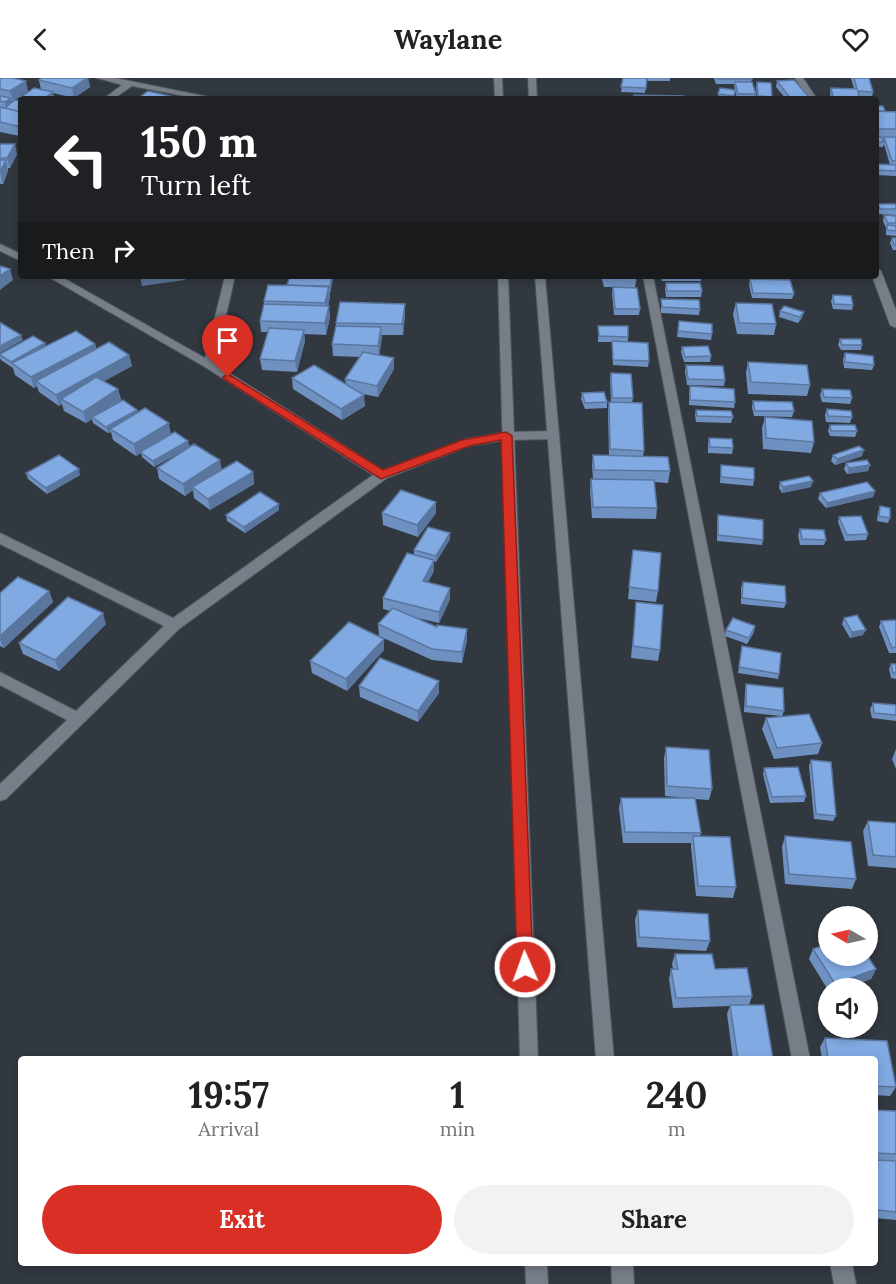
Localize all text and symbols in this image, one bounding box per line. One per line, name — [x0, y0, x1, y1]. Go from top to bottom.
text: Waylane — [394, 22, 502, 56]
icon: back — [24, 23, 57, 56]
icon: heart — [839, 23, 872, 56]
text: 150 m — [141, 115, 257, 169]
icon: left — [42, 120, 120, 198]
text: Turn left — [141, 168, 251, 202]
icon: right — [107, 234, 140, 267]
text: Then — [42, 237, 95, 265]
pin — [202, 315, 253, 377]
icon: arrive — [211, 324, 244, 357]
north arrow — [818, 906, 878, 966]
map controls — [818, 906, 878, 1038]
position arrow — [493, 935, 557, 999]
button: sound — [818, 978, 878, 1038]
text: 19:57 — [188, 1072, 269, 1118]
text: 1 — [450, 1072, 465, 1118]
text: 240 — [646, 1072, 708, 1118]
text: Arrival — [198, 1116, 259, 1141]
text: min — [440, 1116, 475, 1141]
text: m — [668, 1116, 686, 1141]
button: Exit — [42, 1185, 442, 1254]
button: Share — [454, 1185, 854, 1254]

